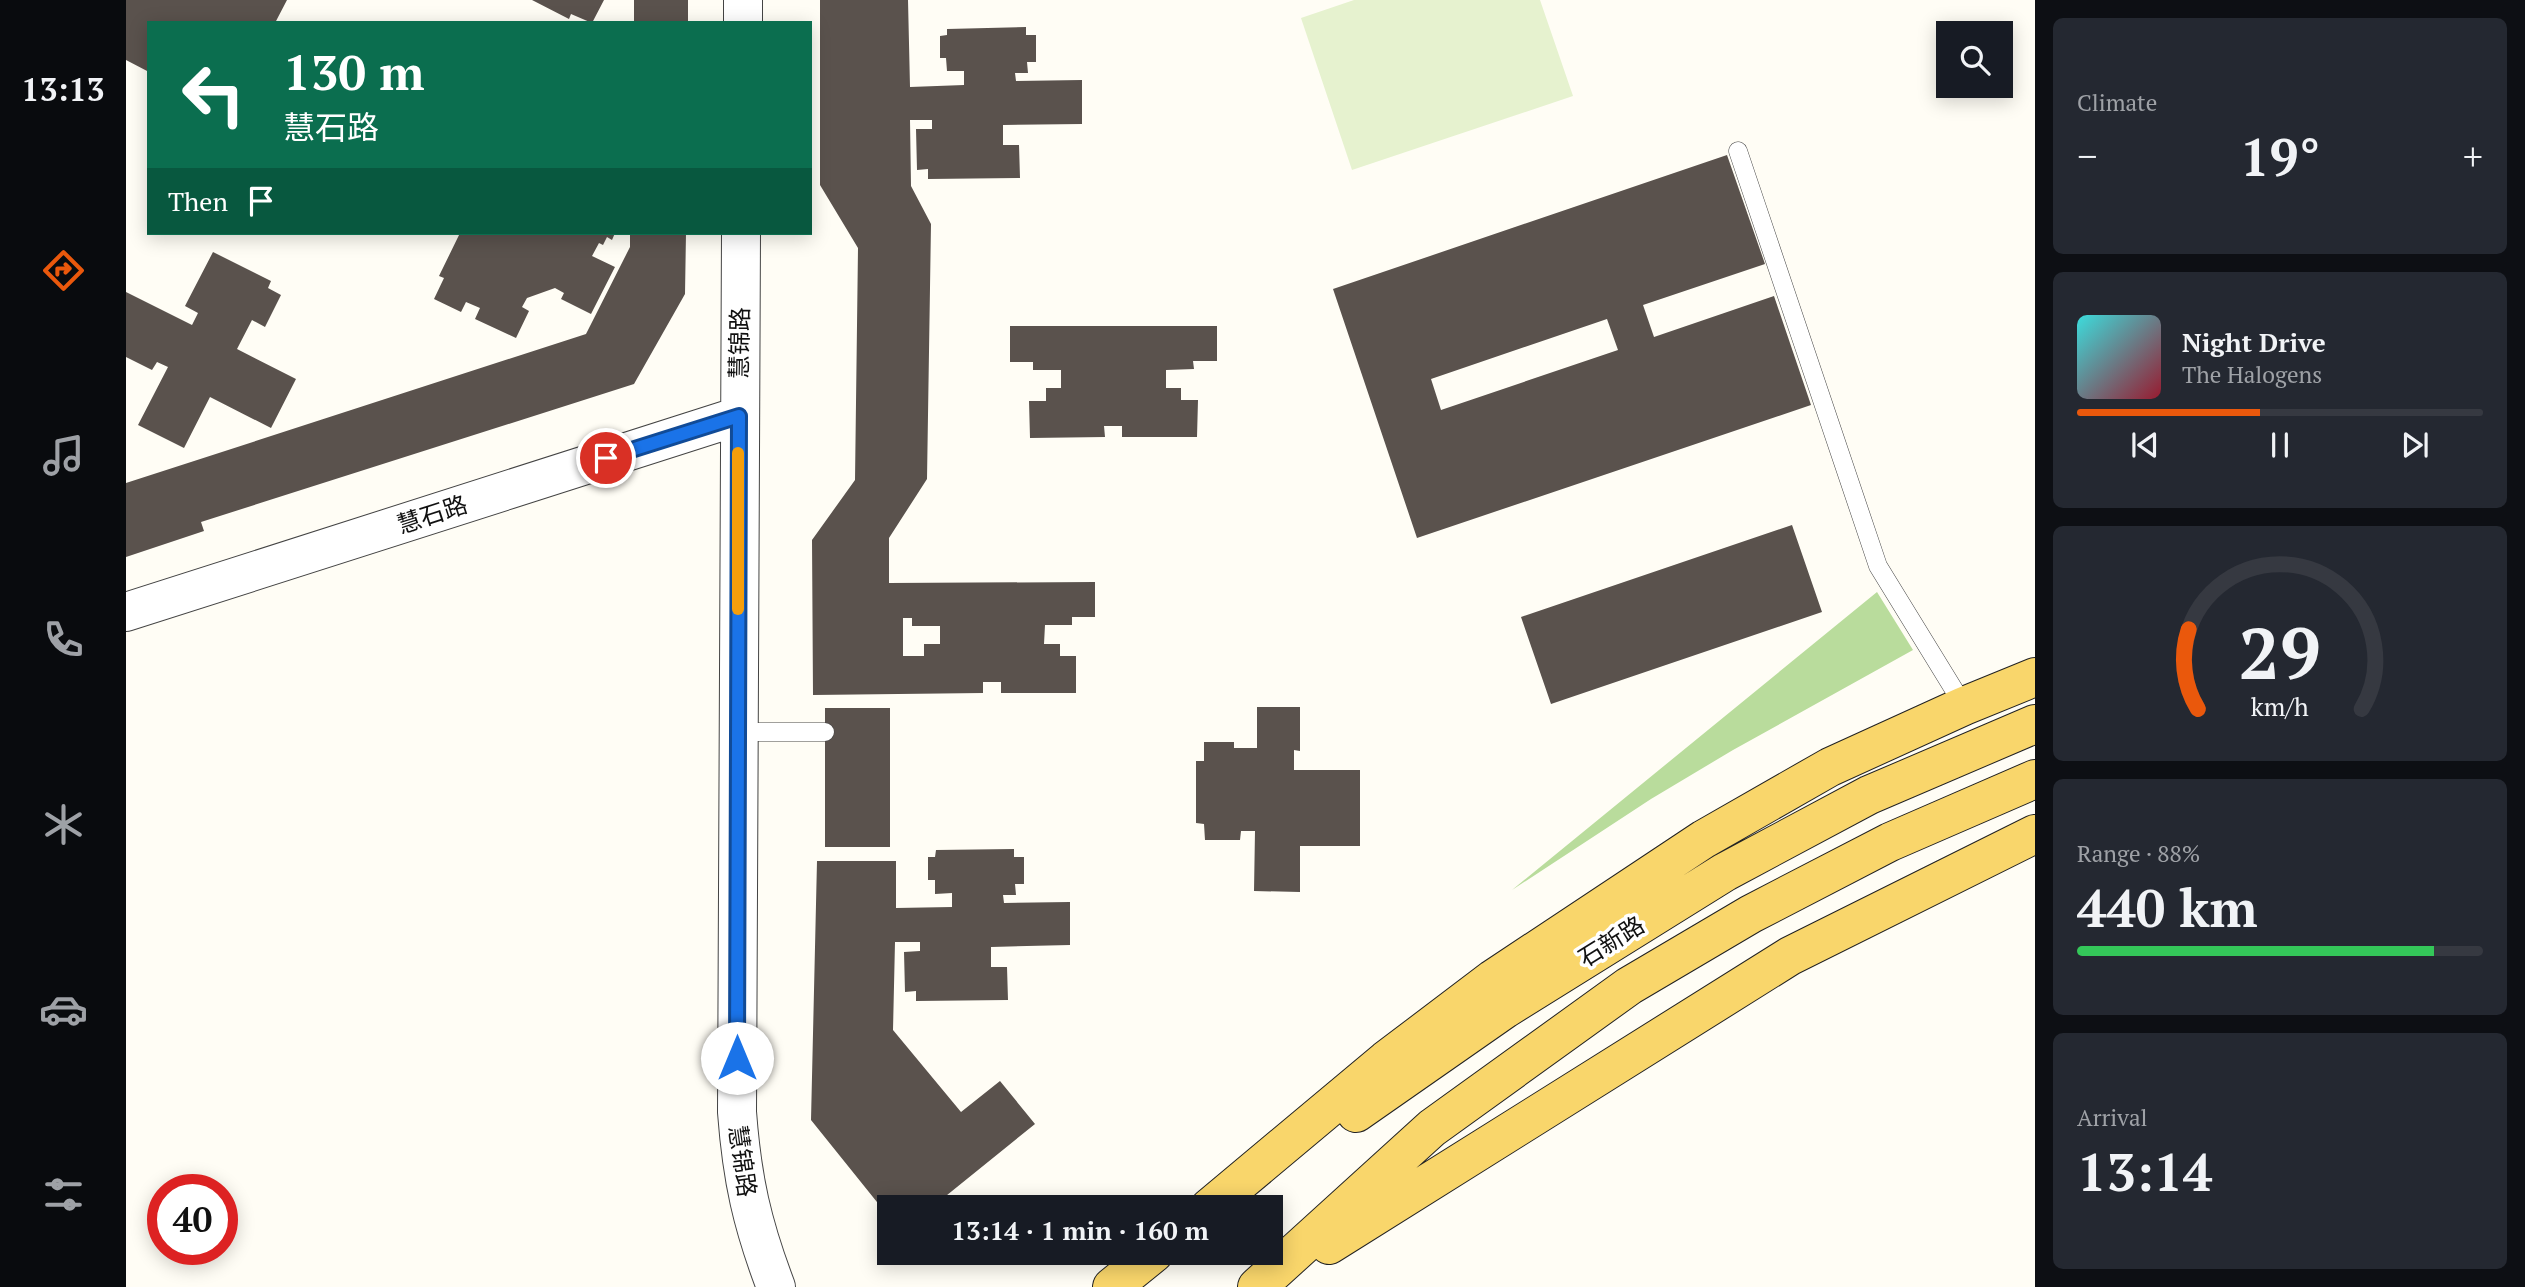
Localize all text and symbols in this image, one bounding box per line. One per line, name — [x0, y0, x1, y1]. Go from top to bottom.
map controls — [1936, 21, 2013, 98]
button: search — [1936, 21, 2013, 98]
text: 130 m — [283, 39, 425, 104]
icon: left — [168, 49, 259, 140]
text: 13:13 — [21, 68, 105, 110]
text: Climate — [2077, 87, 2157, 118]
text: 慧石路 — [283, 106, 379, 148]
text: 19° — [2240, 122, 2320, 191]
text: − — [2077, 131, 2097, 181]
text: + — [2463, 131, 2483, 181]
icon: arrive — [242, 182, 280, 220]
text: Then — [168, 184, 228, 218]
icon: directions — [39, 246, 88, 295]
street label: 慧锦路 — [722, 307, 756, 379]
text: Night Drive — [2182, 325, 2326, 359]
text: The Halogens — [2182, 359, 2322, 390]
icon: previous — [2126, 426, 2164, 464]
icon: pause — [2261, 426, 2299, 464]
icon: next — [2396, 426, 2434, 464]
pin — [576, 428, 636, 488]
icon: music — [39, 431, 88, 480]
icon: arrive — [587, 439, 625, 477]
street label: 慧石路 — [393, 488, 471, 540]
text: 29 — [2239, 604, 2321, 701]
icon: phone — [39, 615, 88, 664]
text: km/h — [2251, 690, 2309, 723]
icon: climate — [39, 800, 88, 849]
text: Range · 88% — [2077, 838, 2200, 869]
text: 440 km — [2077, 873, 2258, 942]
street label: 石新路 — [1572, 908, 1650, 974]
icon: car — [39, 985, 88, 1034]
position arrow — [700, 1021, 774, 1095]
text: Arrival — [2077, 1102, 2148, 1133]
street label: 慧锦路 — [722, 1123, 764, 1199]
text: 13:14 — [2077, 1137, 2212, 1206]
icon: filters — [39, 1170, 88, 1219]
speed limit sign: 40 — [147, 1174, 238, 1265]
text: 13:14 · 1 min · 160 m — [951, 1213, 1209, 1247]

